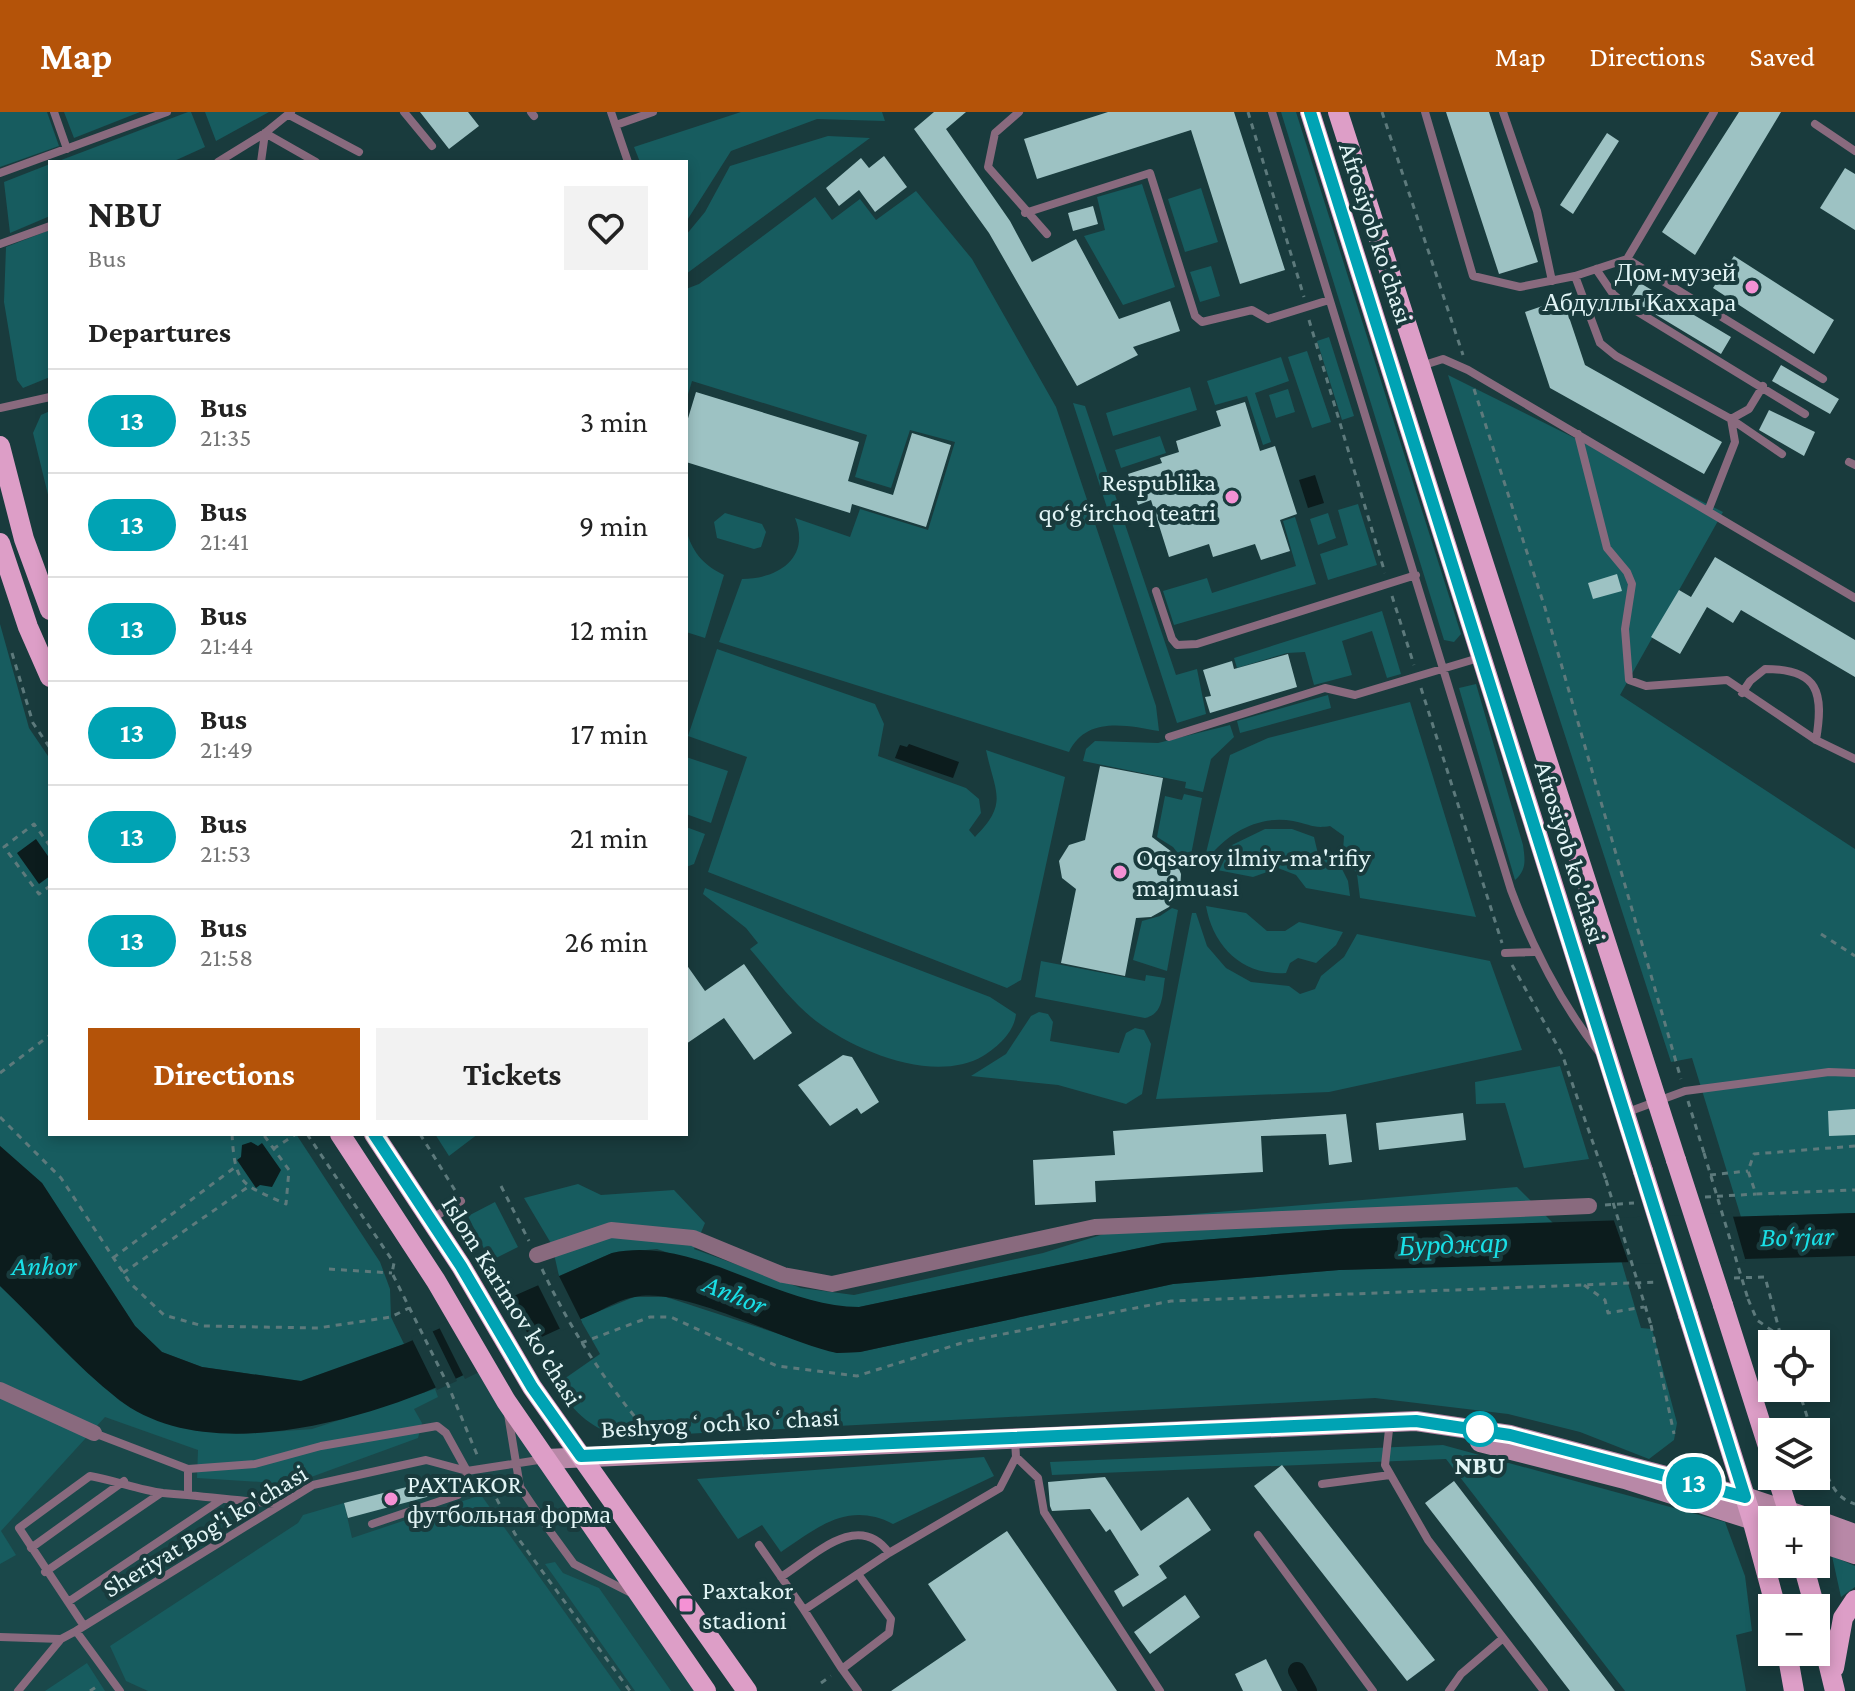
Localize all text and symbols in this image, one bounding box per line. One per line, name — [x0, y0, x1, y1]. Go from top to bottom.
text: Map — [40, 35, 113, 77]
text: Map — [1495, 41, 1546, 72]
text: Directions — [1590, 41, 1705, 72]
text: Saved — [1749, 41, 1815, 72]
street label: Afrosiyob ko'chasi — [1333, 139, 1419, 327]
button: heart — [564, 186, 648, 270]
text: NBU — [88, 193, 162, 235]
text: Bus — [88, 244, 126, 273]
place label: Дом-музей Абдуллы Каххара — [1542, 258, 1736, 317]
marker: Дом-музей Абдуллы Каххара — [1743, 278, 1761, 296]
text: Departures — [88, 315, 231, 348]
text: Bus — [200, 390, 247, 423]
text: 13 — [120, 405, 144, 436]
text: 3 min — [580, 405, 648, 438]
text: 21:35 — [200, 423, 252, 452]
place label: Respublika qo‘g‘irchoq teatri — [1039, 468, 1216, 527]
marker: Respublika qo‘g‘irchoq teatri — [1223, 488, 1241, 506]
text: Bus — [200, 494, 247, 527]
text: 13 — [120, 509, 144, 540]
text: 9 min — [579, 509, 648, 542]
text: 21:41 — [200, 527, 249, 556]
text: Bus — [200, 598, 247, 631]
text: 13 — [120, 613, 144, 644]
text: 12 min — [570, 613, 648, 646]
text: 21:44 — [200, 631, 254, 660]
text: Bus — [200, 702, 247, 735]
text: 13 — [120, 717, 144, 748]
text: 17 min — [571, 717, 648, 750]
text: 21:49 — [200, 735, 253, 764]
street label: Afrosiyob ko'chasi — [1529, 758, 1612, 947]
text: Bus — [200, 806, 247, 839]
text: 13 — [120, 821, 144, 852]
text: 21 min — [570, 821, 648, 854]
text: 21:53 — [200, 839, 251, 868]
place label: Oqsaroy ilmiy-ma'rifiy majmuasi — [1136, 843, 1372, 902]
marker: Oqsaroy ilmiy-ma'rifiy majmuasi — [1111, 863, 1129, 881]
text: Bus — [200, 910, 247, 943]
text: 13 — [120, 925, 144, 956]
text: 26 min — [565, 925, 648, 958]
text: 21:58 — [200, 943, 253, 972]
button: Directions — [88, 1028, 360, 1120]
button: Tickets — [376, 1028, 648, 1120]
street label: Islom Karimov ko'chasi — [436, 1191, 588, 1411]
water label: Bo‘rjar — [1760, 1220, 1835, 1253]
water label: Бурджар — [1397, 1227, 1508, 1261]
water label: Anhor — [9, 1250, 78, 1281]
water label: Anhor — [697, 1267, 772, 1321]
map controls — [1758, 1330, 1830, 1666]
button: locate — [1758, 1330, 1830, 1402]
street label: Beshyogʻoch koʻchasi — [600, 1402, 840, 1444]
marker: NBU — [1463, 1412, 1497, 1446]
button: layers — [1758, 1418, 1830, 1490]
place label: NBU — [1455, 1451, 1505, 1480]
line badge: 13 — [1658, 1457, 1730, 1509]
street label: Sheriyat Bog'i ko'chasi — [98, 1458, 312, 1603]
text: 13 — [1682, 1467, 1706, 1498]
place label: PAXTAKOR футбольная форма — [407, 1470, 611, 1529]
marker: PAXTAKOR футбольная форма — [382, 1490, 400, 1508]
button: + — [1758, 1506, 1830, 1578]
place label: Paxtakor stadioni — [702, 1576, 794, 1635]
button: − — [1758, 1594, 1830, 1666]
marker: Paxtakor stadioni — [677, 1596, 695, 1614]

